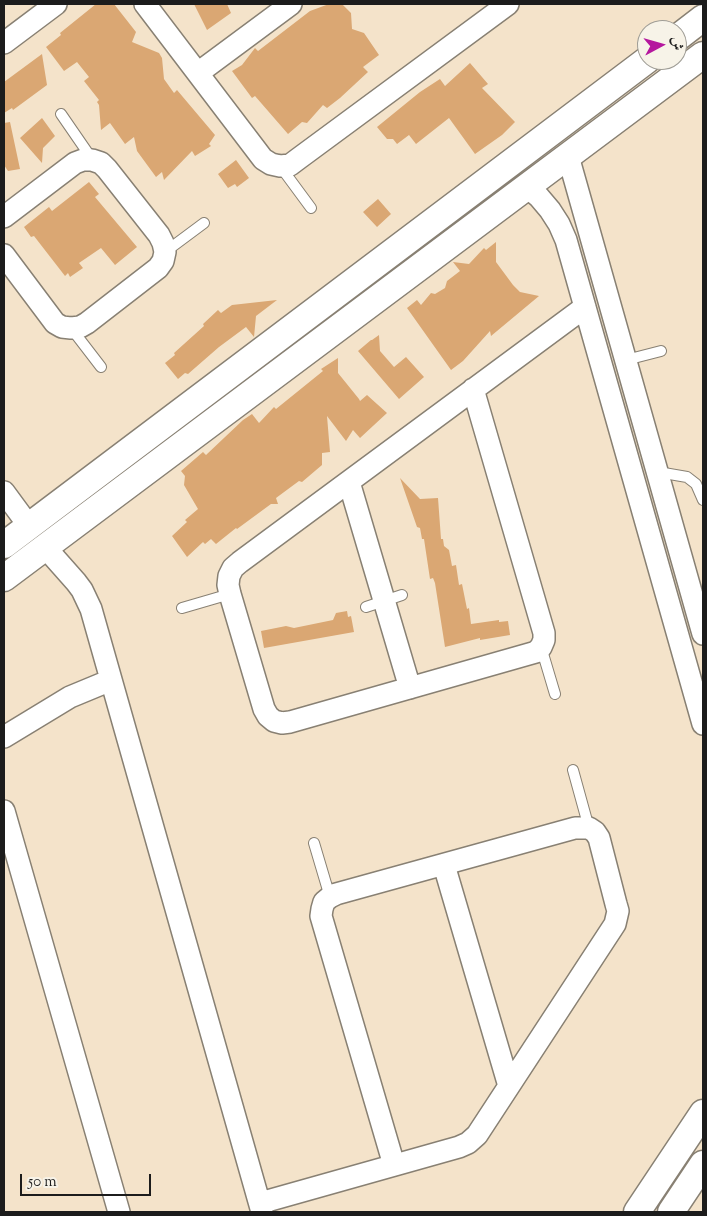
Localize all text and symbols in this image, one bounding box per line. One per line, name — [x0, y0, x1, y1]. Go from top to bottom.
north arrow — [637, 20, 687, 70]
text: ش — [665, 36, 687, 51]
scale bar — [22, 1164, 154, 1196]
text: 50 m — [28, 1172, 57, 1193]

